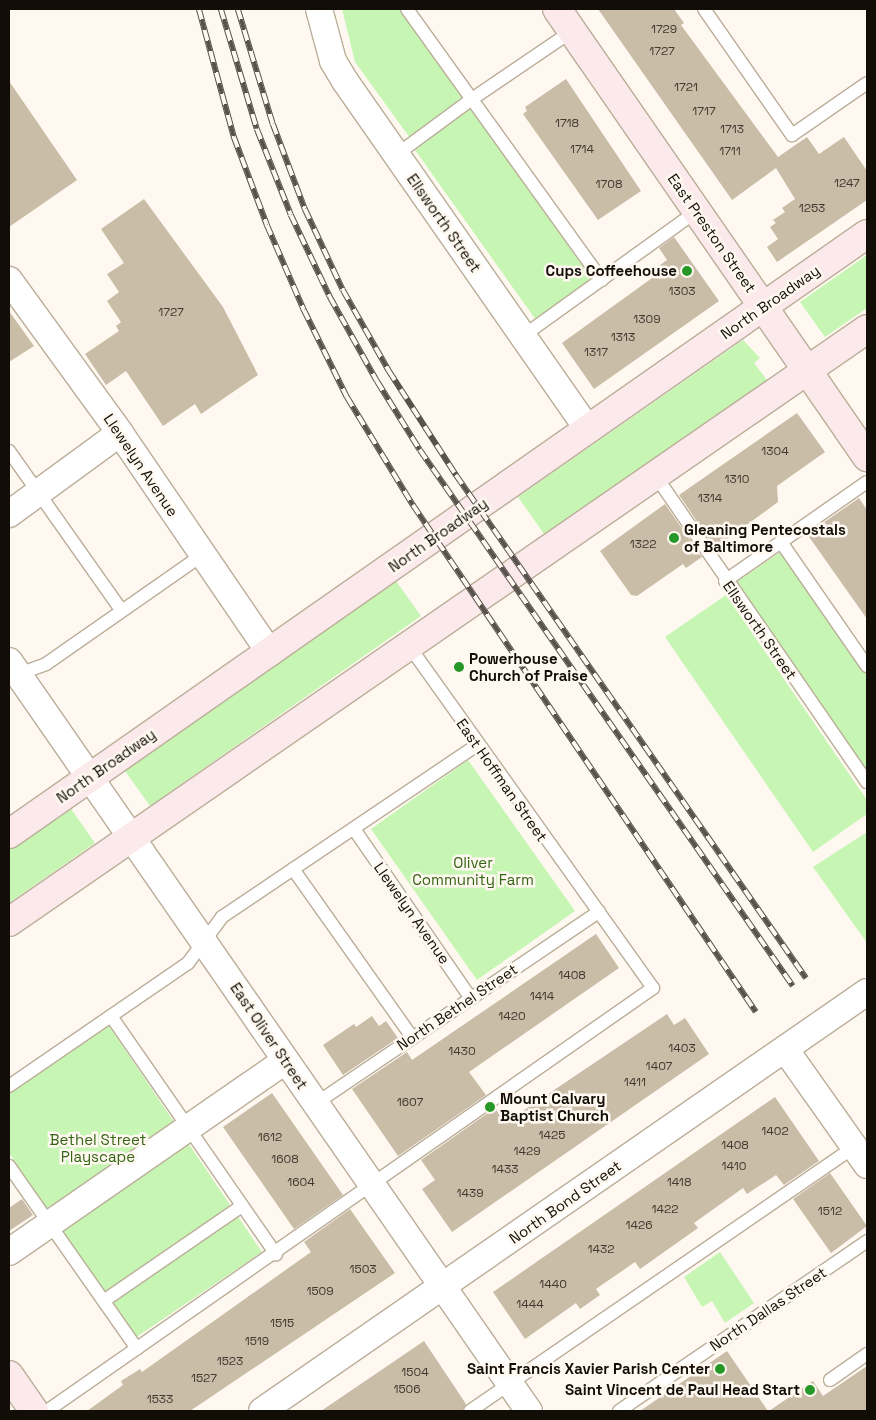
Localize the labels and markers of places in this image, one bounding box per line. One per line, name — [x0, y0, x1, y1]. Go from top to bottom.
place label: Cups Coffeehouse — [546, 262, 677, 280]
marker: Cups Coffeehouse — [681, 265, 693, 277]
place label: Gleaning Pentecostals of Baltimore — [684, 520, 846, 555]
marker: Gleaning Pentecostals of Baltimore — [668, 532, 680, 544]
place label: Powerhouse Church of Praise — [469, 649, 588, 684]
marker: Powerhouse Church of Praise — [453, 661, 465, 673]
place label: Mount Calvary Baptist Church — [500, 1089, 609, 1124]
marker: Mount Calvary Baptist Church — [484, 1101, 496, 1113]
place label: Saint Francis Xavier Parish Center — [467, 1360, 710, 1378]
marker: Saint Francis Xavier Parish Center — [714, 1363, 726, 1375]
place label: Saint Vincent de Paul Head Start — [565, 1381, 800, 1399]
marker: Saint Vincent de Paul Head Start — [804, 1384, 816, 1396]

